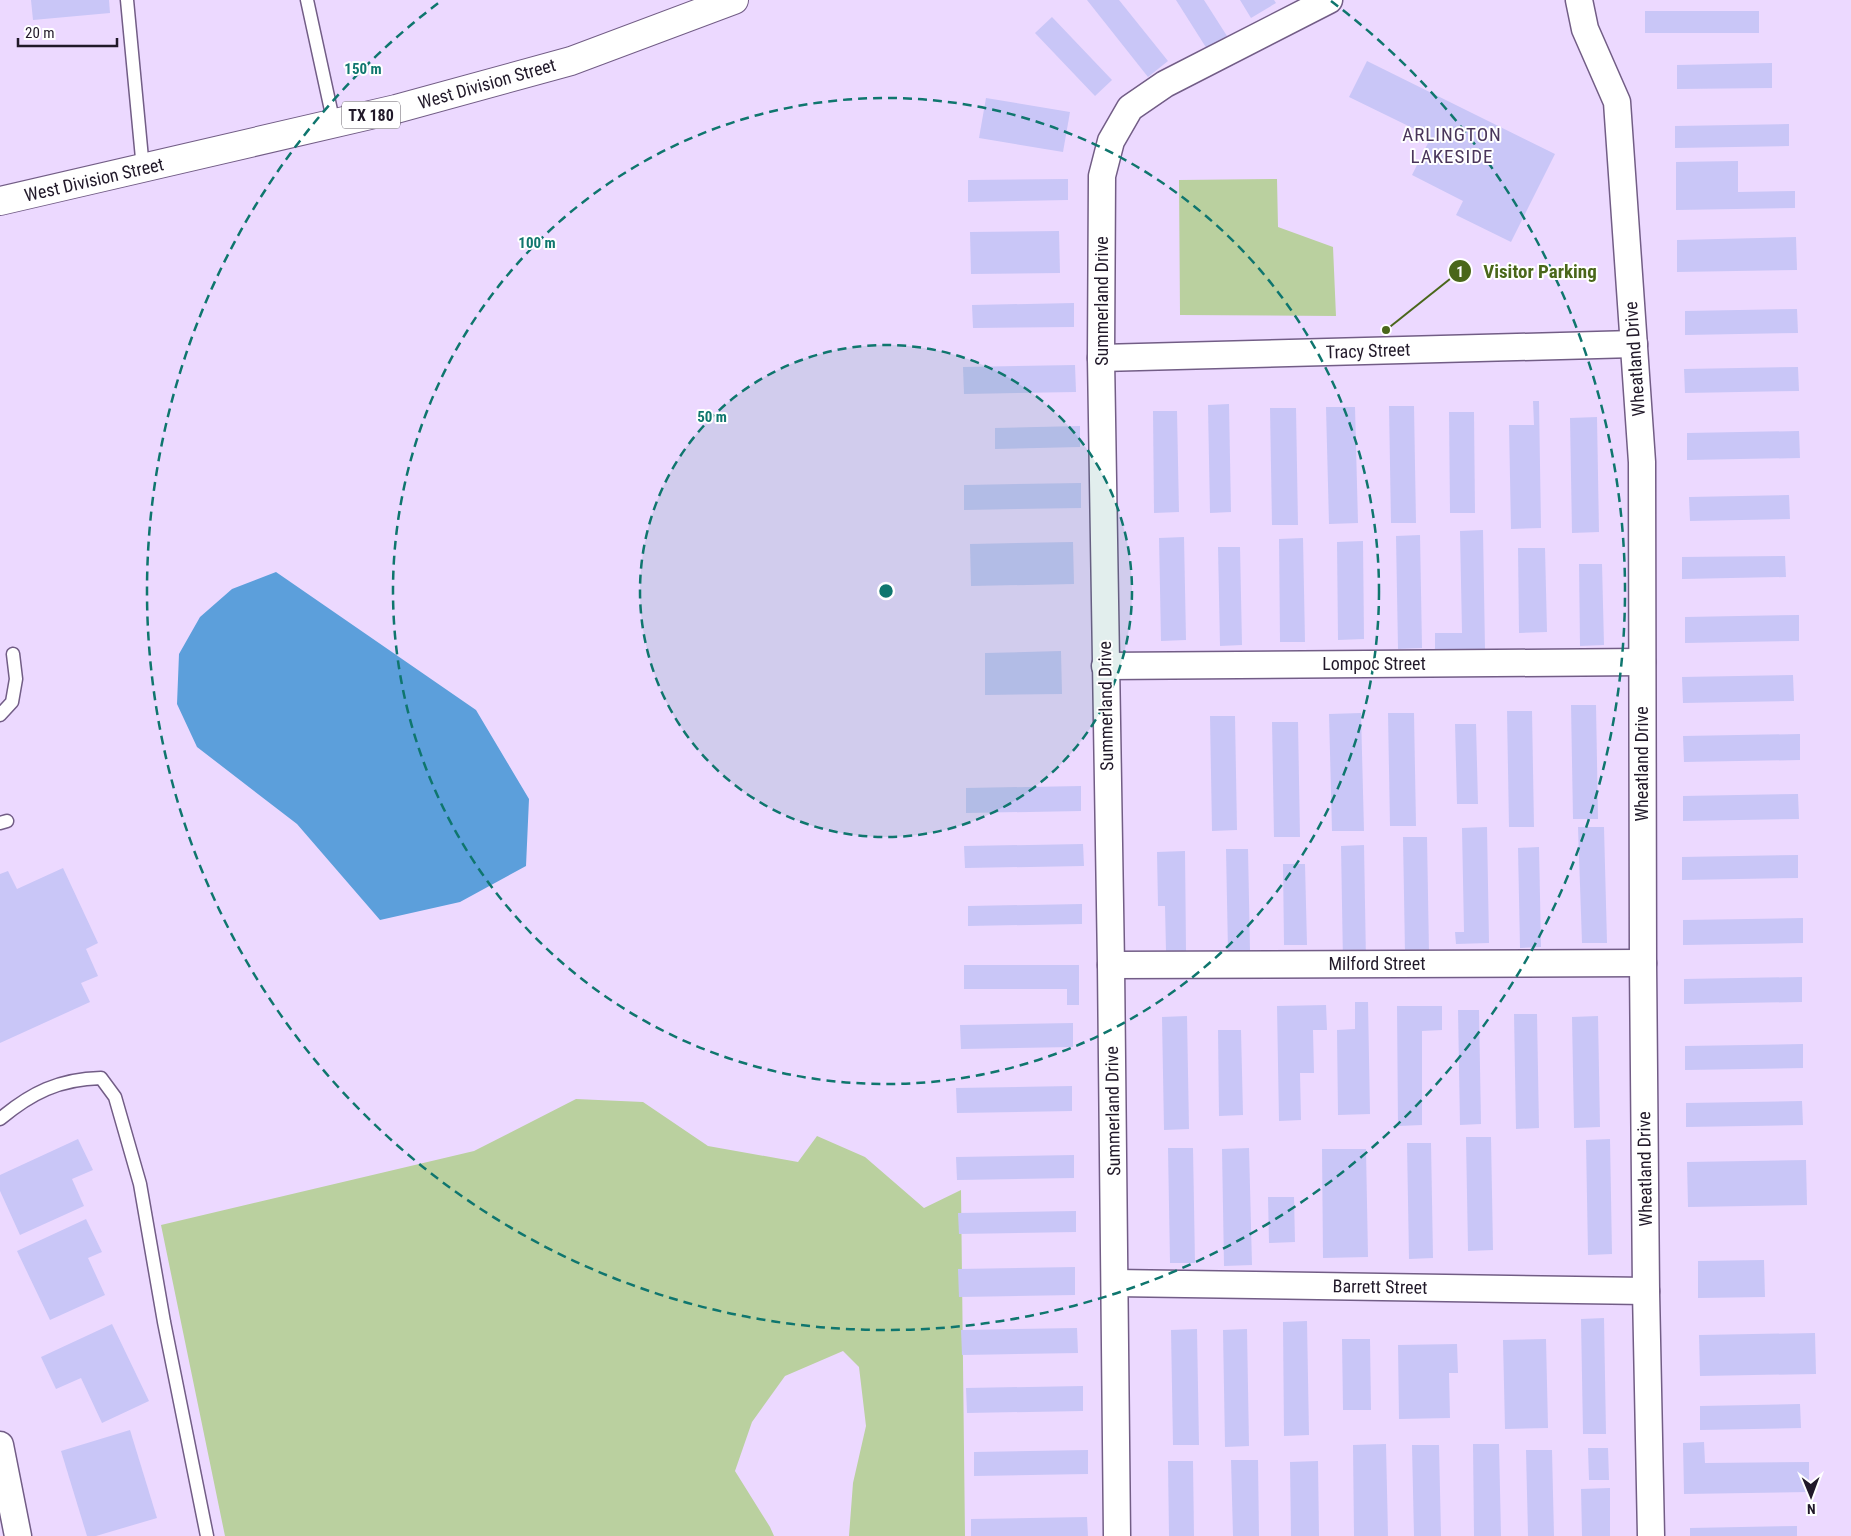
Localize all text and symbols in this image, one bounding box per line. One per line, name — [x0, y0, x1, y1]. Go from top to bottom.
scale bar — [18, 15, 116, 47]
text: 20 m — [25, 24, 55, 42]
street label: West Division Street — [416, 54, 558, 113]
text: 150 m — [344, 60, 382, 78]
road number: TX 180 — [342, 102, 400, 128]
district label: ARLINGTON LAKESIDE — [1402, 123, 1502, 168]
street label: West Division Street — [22, 153, 166, 206]
text: 100 m — [518, 234, 556, 252]
street label: Summerland Drive — [1091, 236, 1112, 366]
callout: Visitor Parking — [1448, 254, 1606, 288]
text: Visitor Parking — [1483, 260, 1597, 283]
text: 1 — [1456, 263, 1464, 281]
street label: Wheatland Drive — [1620, 301, 1649, 417]
street label: Tracy Street — [1325, 339, 1411, 362]
text: 50 m — [697, 408, 727, 426]
centre of rings — [877, 582, 895, 600]
street label: Summerland Drive — [1094, 641, 1117, 771]
street label: Lompoc Street — [1322, 653, 1426, 674]
street label: Wheatland Drive — [1631, 706, 1652, 822]
street label: Milford Street — [1328, 953, 1426, 974]
street label: Summerland Drive — [1101, 1046, 1124, 1176]
street label: Wheatland Drive — [1633, 1111, 1656, 1227]
street label: Barrett Street — [1333, 1275, 1428, 1298]
north arrow — [1786, 1471, 1836, 1521]
text: N — [1807, 1501, 1816, 1517]

